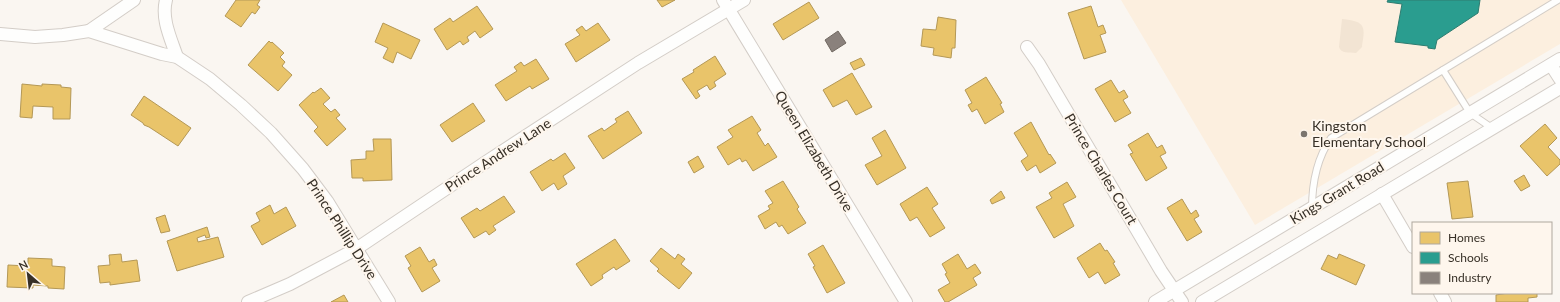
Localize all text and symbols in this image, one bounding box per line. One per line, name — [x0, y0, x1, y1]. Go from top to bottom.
street label: Queen Elizabeth Drive — [772, 87, 857, 214]
street label: Prince Charles Court — [1062, 110, 1141, 227]
street label: Prince Andrew Lane — [442, 114, 554, 195]
place label: Kingston Elementary School — [1312, 117, 1426, 150]
marker: Kingston Elementary School — [1299, 129, 1309, 139]
street label: Kings Grant Road — [1287, 158, 1387, 227]
street label: Prince Phillip Drive — [304, 175, 381, 282]
legend — [1412, 222, 1552, 294]
text: Homes — [1448, 230, 1485, 245]
text: Schools — [1448, 250, 1489, 265]
north arrow — [8, 254, 48, 294]
text: N — [16, 257, 30, 272]
text: Industry — [1448, 270, 1492, 285]

